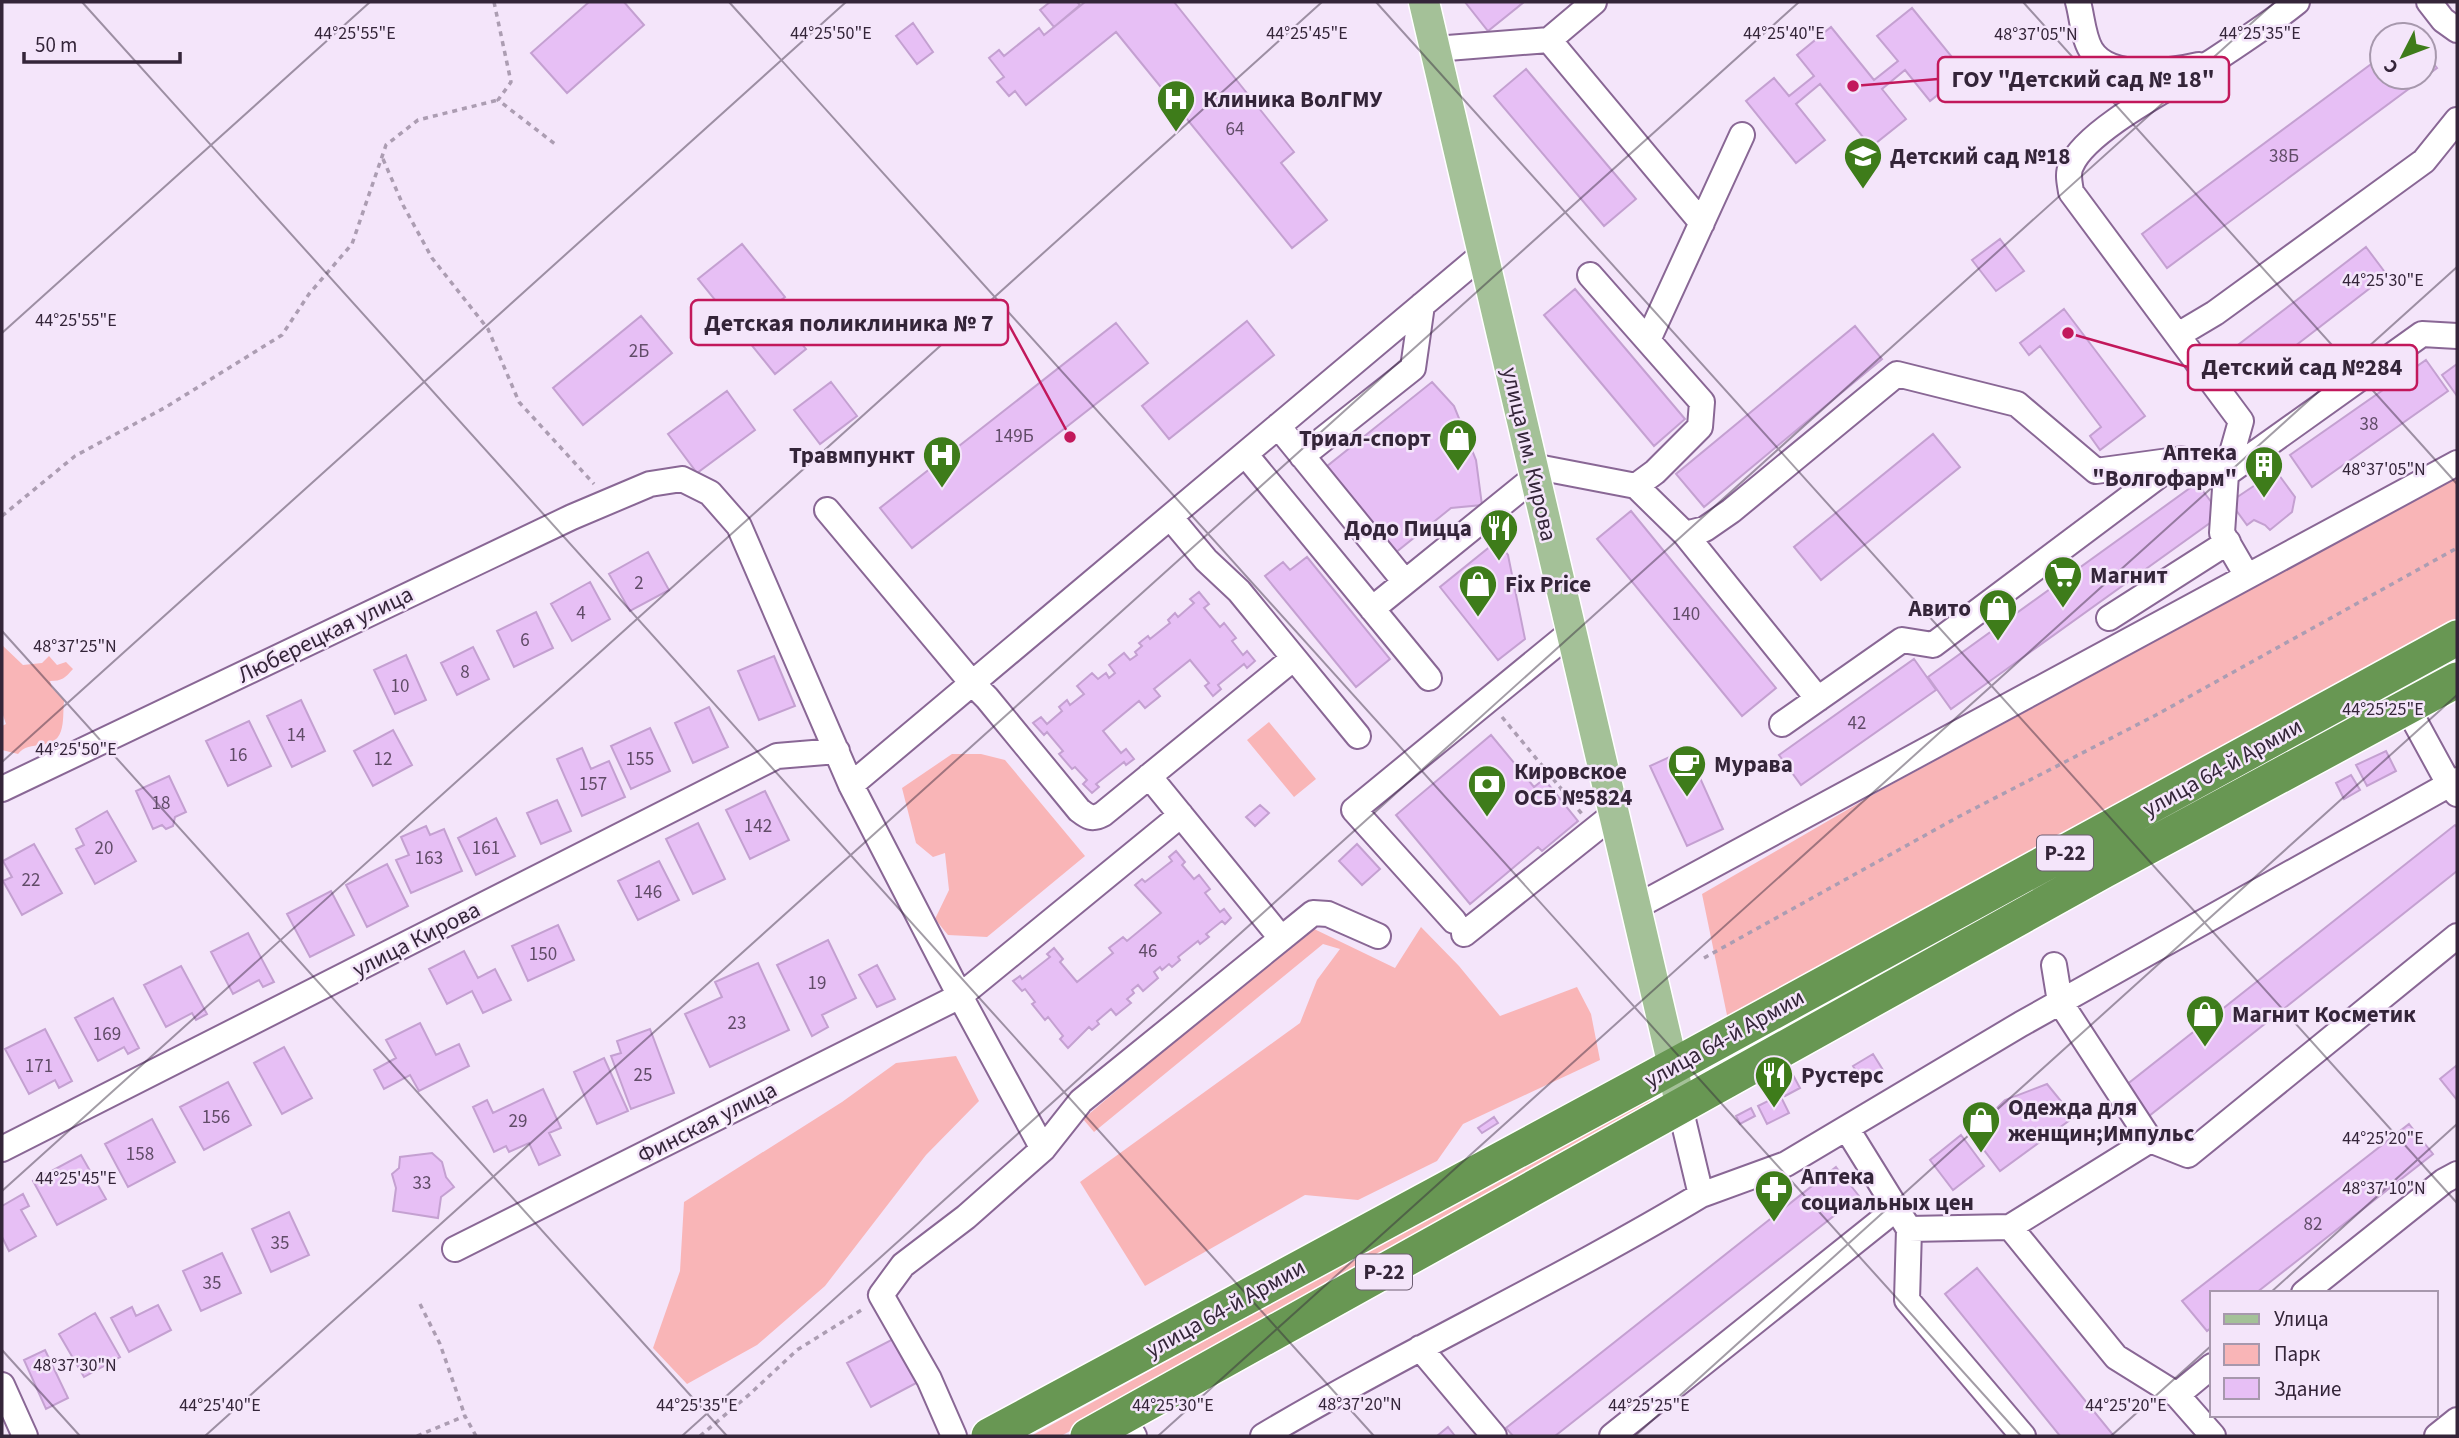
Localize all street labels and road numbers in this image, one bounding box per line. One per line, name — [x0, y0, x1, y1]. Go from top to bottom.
street label: улица им. Кирова — [1493, 364, 1566, 544]
street label: Люберецкая улица — [232, 578, 419, 691]
street label: улица 64-й Армии — [2136, 710, 2308, 825]
road number: Р-22 — [2037, 836, 2093, 870]
street label: улица Кирова — [346, 893, 486, 986]
street label: улица 64-й Армии — [1638, 981, 1810, 1096]
street label: Финская улица — [632, 1073, 783, 1172]
street label: улица 64-й Армии — [1139, 1251, 1311, 1366]
road number: Р-22 — [1356, 1254, 1412, 1290]

